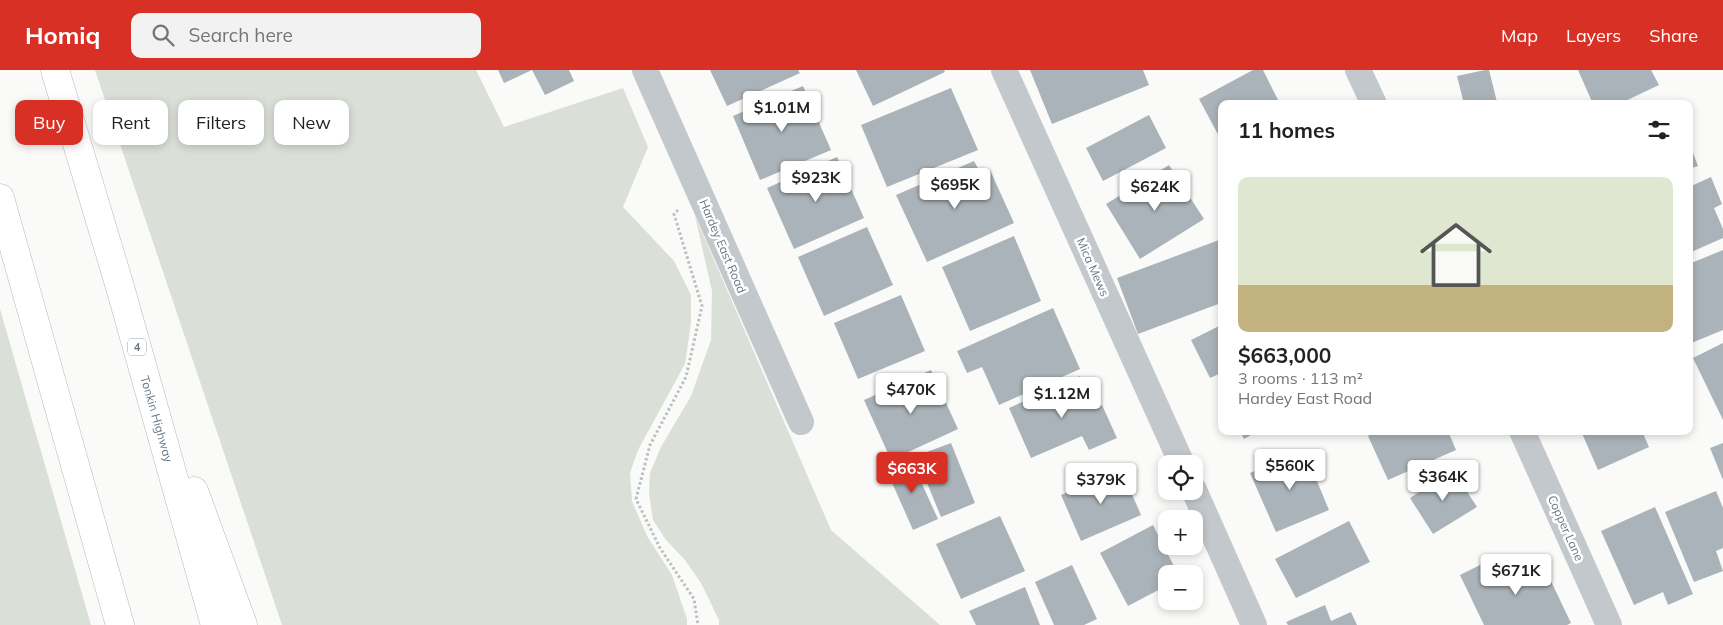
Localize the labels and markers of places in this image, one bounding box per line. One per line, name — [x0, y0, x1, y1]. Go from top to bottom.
pin: $1.01M — [741, 90, 823, 133]
pin: $923K — [781, 160, 851, 203]
pin: $695K — [920, 168, 990, 210]
pin: $624K — [1120, 170, 1190, 212]
pin: $470K — [876, 372, 946, 415]
pin: $1.12M — [1021, 376, 1103, 419]
pin: $560K — [1255, 448, 1325, 491]
pin: $663K — [877, 452, 947, 494]
pin: $364K — [1408, 460, 1478, 502]
pin: $379K — [1066, 462, 1136, 505]
pin: $671K — [1481, 554, 1551, 596]

